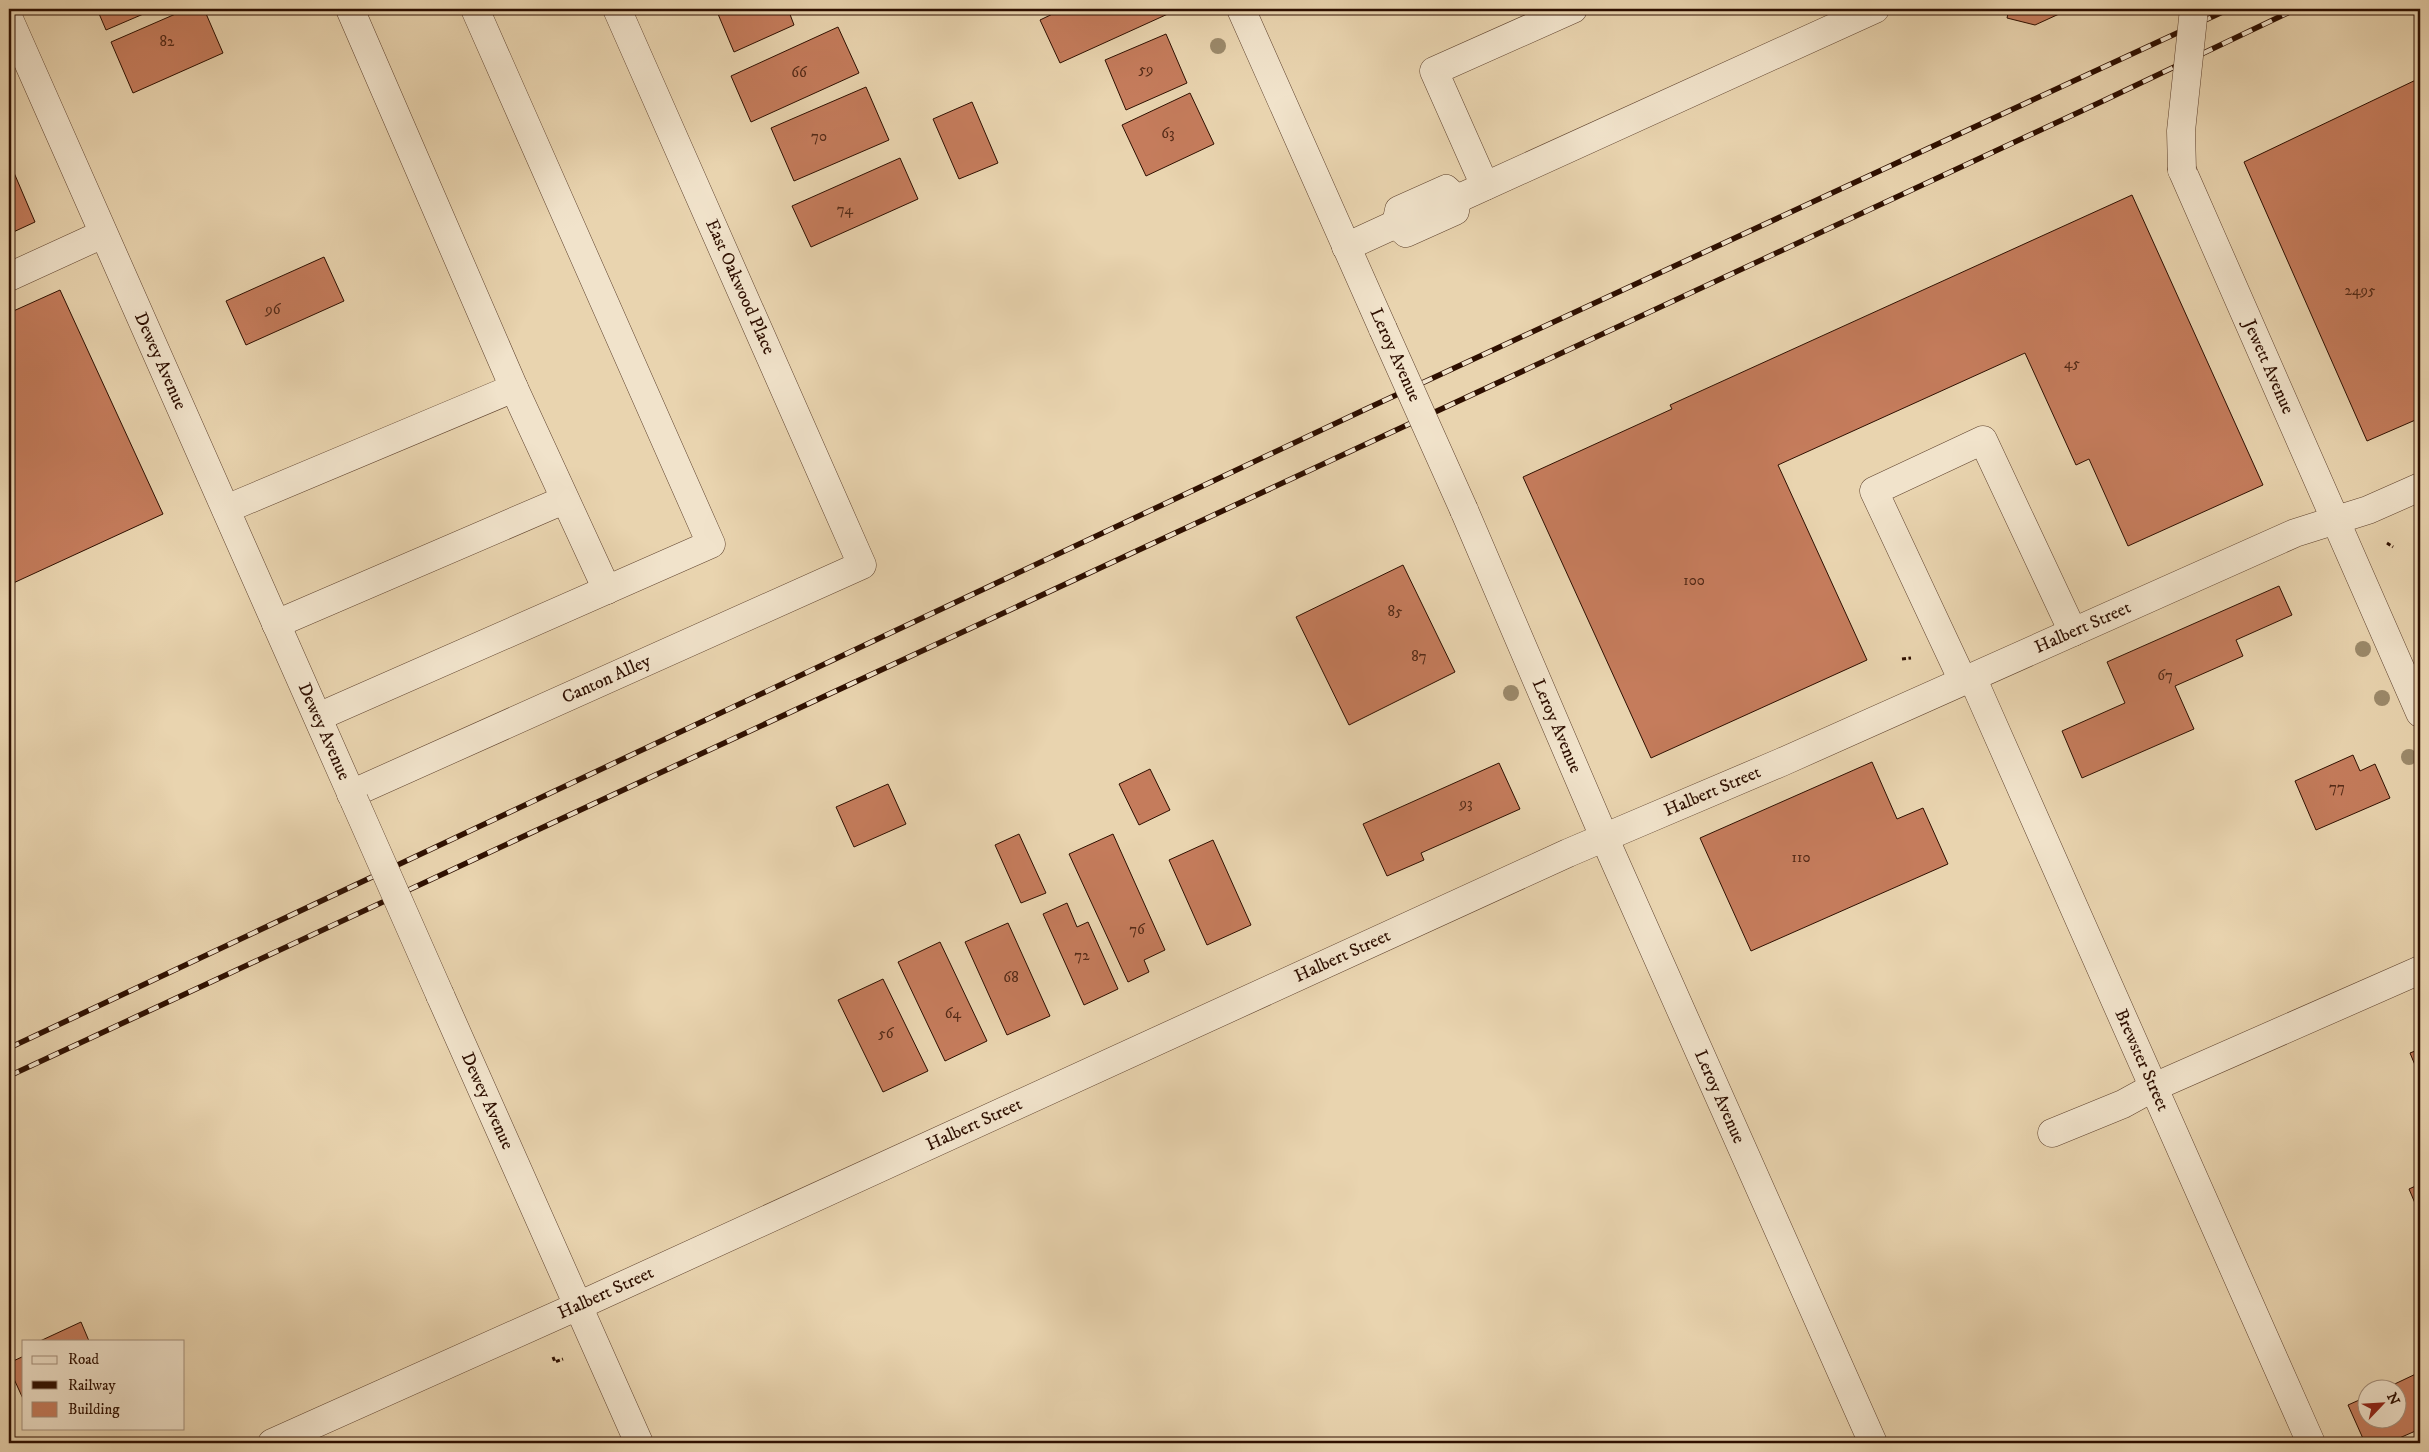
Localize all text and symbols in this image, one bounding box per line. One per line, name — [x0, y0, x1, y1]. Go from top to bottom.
house number: 82 — [160, 32, 175, 51]
house number: 59 — [1139, 60, 1153, 79]
house number: 66 — [791, 63, 808, 82]
house number: 63 — [1161, 124, 1175, 143]
house number: 70 — [811, 127, 827, 146]
house number: 74 — [837, 200, 854, 219]
street label: East Oakwood Place — [700, 216, 780, 358]
house number: 2495 — [2345, 281, 2376, 300]
house number: 96 — [264, 300, 282, 319]
street label: Leroy Avenue — [1365, 305, 1425, 405]
street label: Dewey Avenue — [129, 309, 191, 413]
street label: Jewett Avenue — [2237, 315, 2299, 417]
house number: 45 — [2064, 354, 2081, 373]
house number: 100 — [1683, 571, 1705, 590]
street label: Halbert Street — [2031, 597, 2135, 659]
house number: 85 — [1388, 602, 1403, 621]
house number: 87 — [1411, 647, 1427, 666]
street label: Canton Alley — [559, 650, 655, 709]
house number: 67 — [2157, 666, 2173, 685]
street label: Leroy Avenue — [1527, 676, 1586, 776]
street label: Dewey Avenue — [293, 679, 355, 784]
street label: Halbert Street — [1661, 761, 1764, 822]
house number: 77 — [2329, 778, 2345, 797]
house number: 93 — [1458, 794, 1473, 813]
house number: 110 — [1791, 848, 1811, 867]
house number: 76 — [1129, 920, 1146, 939]
street label: Halbert Street — [1291, 925, 1394, 988]
house number: 72 — [1074, 946, 1090, 965]
house number: 68 — [1003, 968, 1019, 987]
house number: 64 — [945, 1004, 962, 1023]
street label: Brewster Street — [2109, 1006, 2174, 1115]
house number: 56 — [878, 1024, 895, 1043]
street label: Leroy Avenue — [1689, 1047, 1750, 1147]
street label: Dewey Avenue — [456, 1049, 518, 1153]
street label: Halbert Street — [923, 1093, 1026, 1156]
street label: Halbert Street — [555, 1262, 658, 1325]
legend — [22, 1340, 185, 1430]
text: Road — [68, 1350, 100, 1369]
text: Railway — [68, 1376, 116, 1395]
north arrow — [2356, 1380, 2406, 1430]
text: N — [2382, 1390, 2404, 1408]
text: Building — [68, 1400, 120, 1419]

